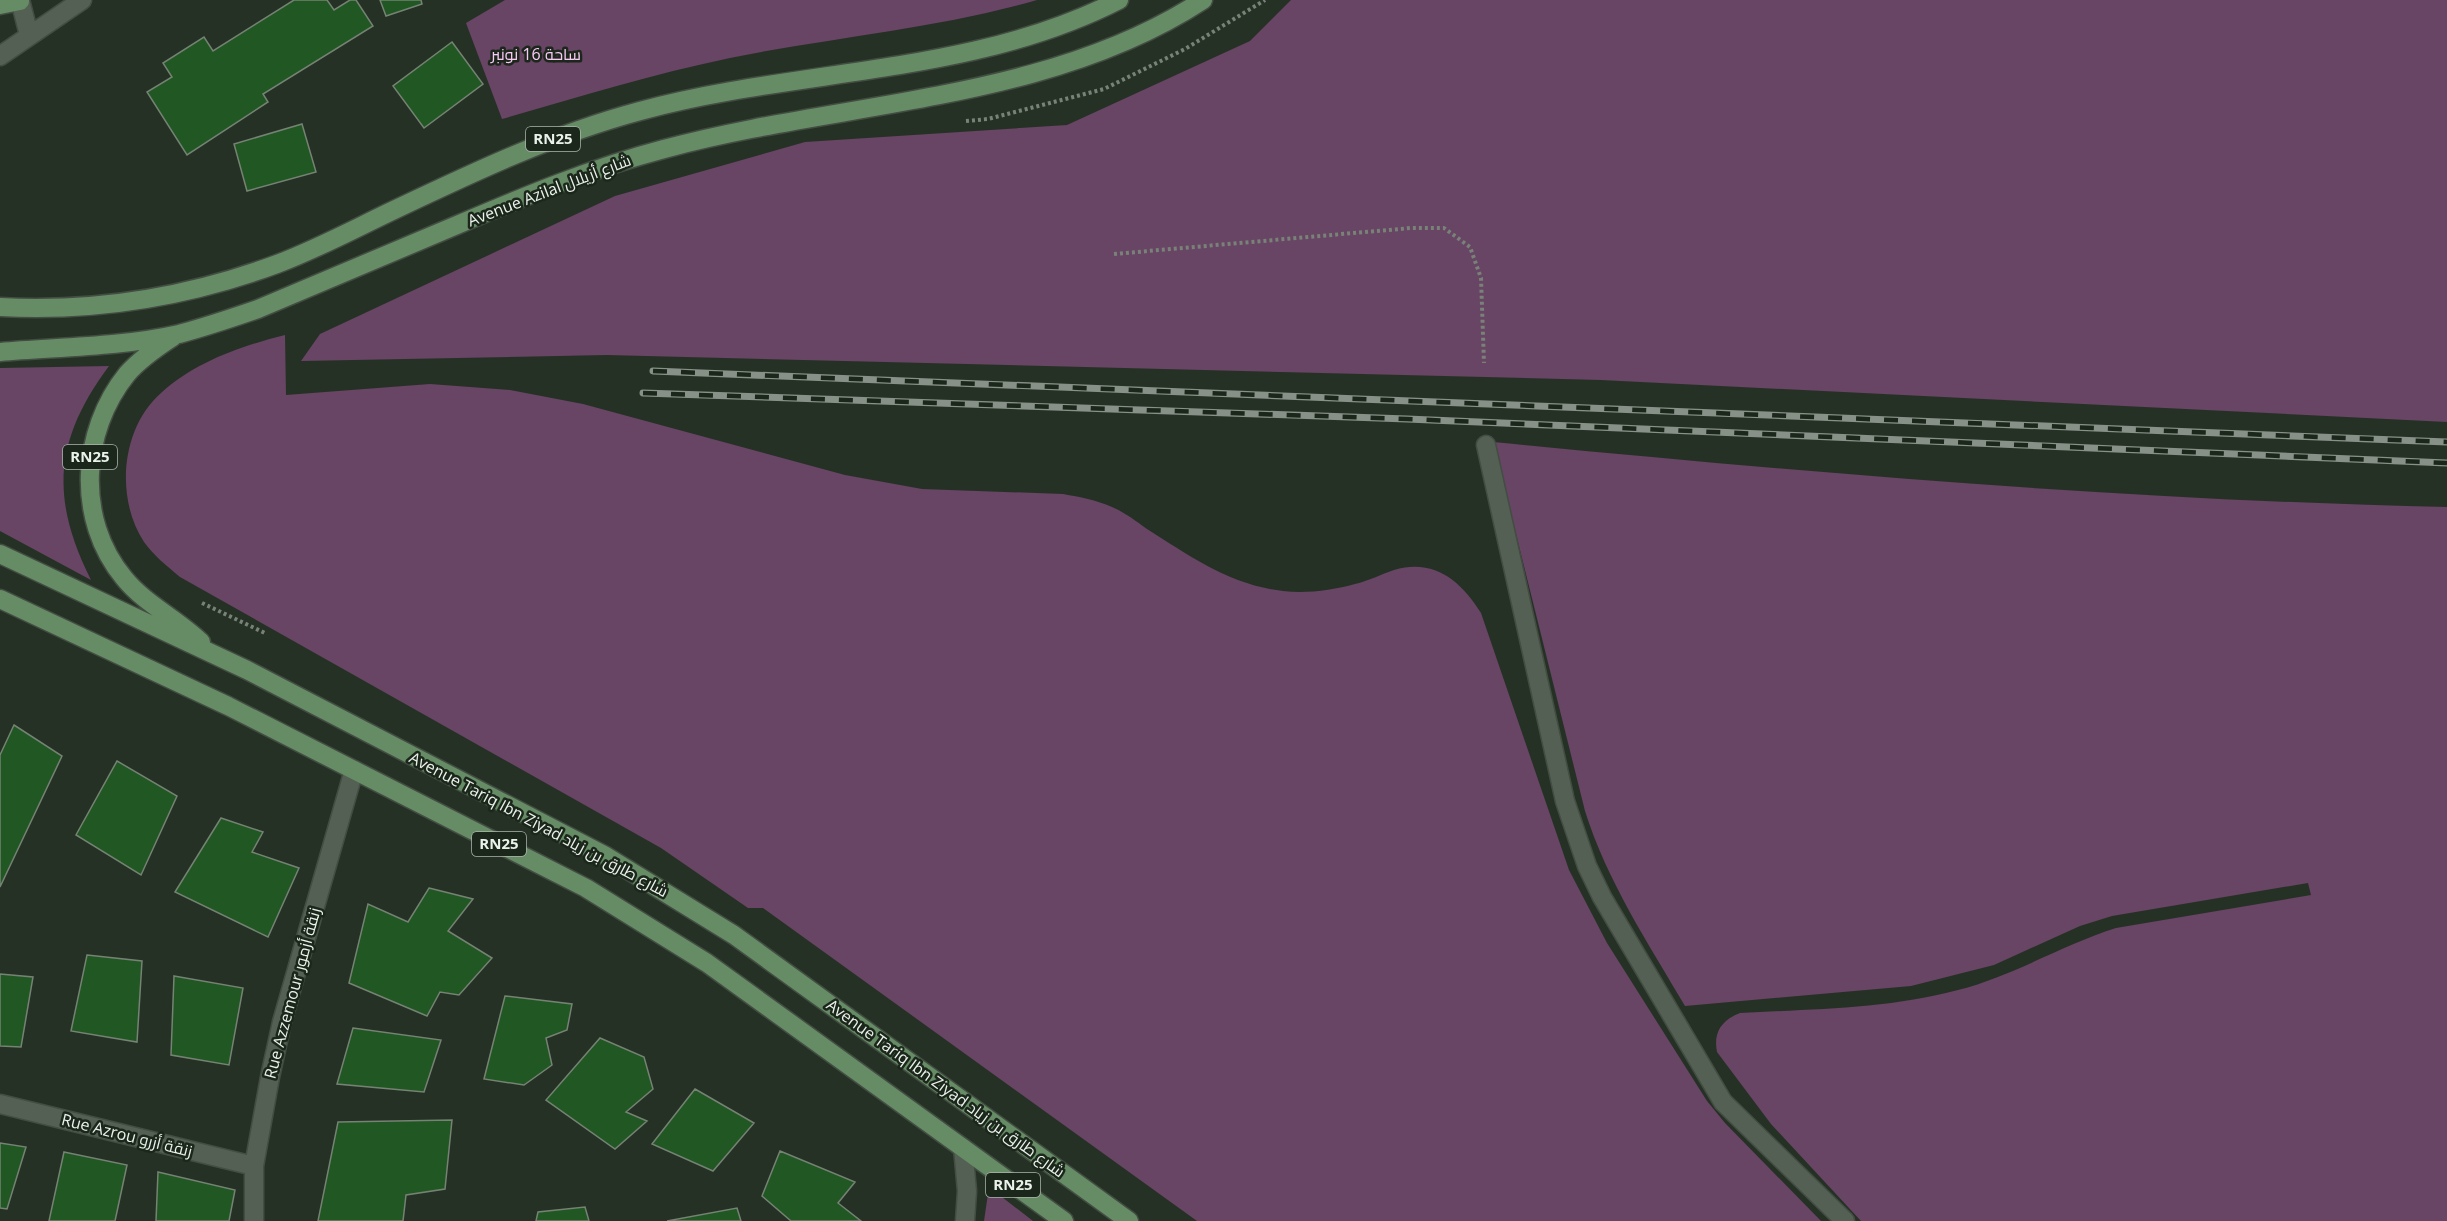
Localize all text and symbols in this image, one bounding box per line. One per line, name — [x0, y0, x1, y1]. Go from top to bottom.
park label: ساحة 16 نونبر — [490, 43, 581, 65]
road number: RN25 — [526, 127, 580, 151]
street label: Avenue Azilal شارع أزيلال — [464, 149, 634, 232]
road number: RN25 — [63, 445, 117, 469]
street label: Avenue Tariq Ibn Ziyad شارع طارق بن زياد — [405, 746, 672, 903]
road number: RN25 — [472, 832, 526, 856]
street label: Rue Azzemour زنقة أزمور — [259, 905, 325, 1081]
street label: Avenue Tariq Ibn Ziyad شارع طارق بن زياد — [822, 994, 1070, 1183]
street label: Rue Azrou زنقة أزرو — [59, 1108, 195, 1162]
road number: RN25 — [986, 1173, 1040, 1197]

